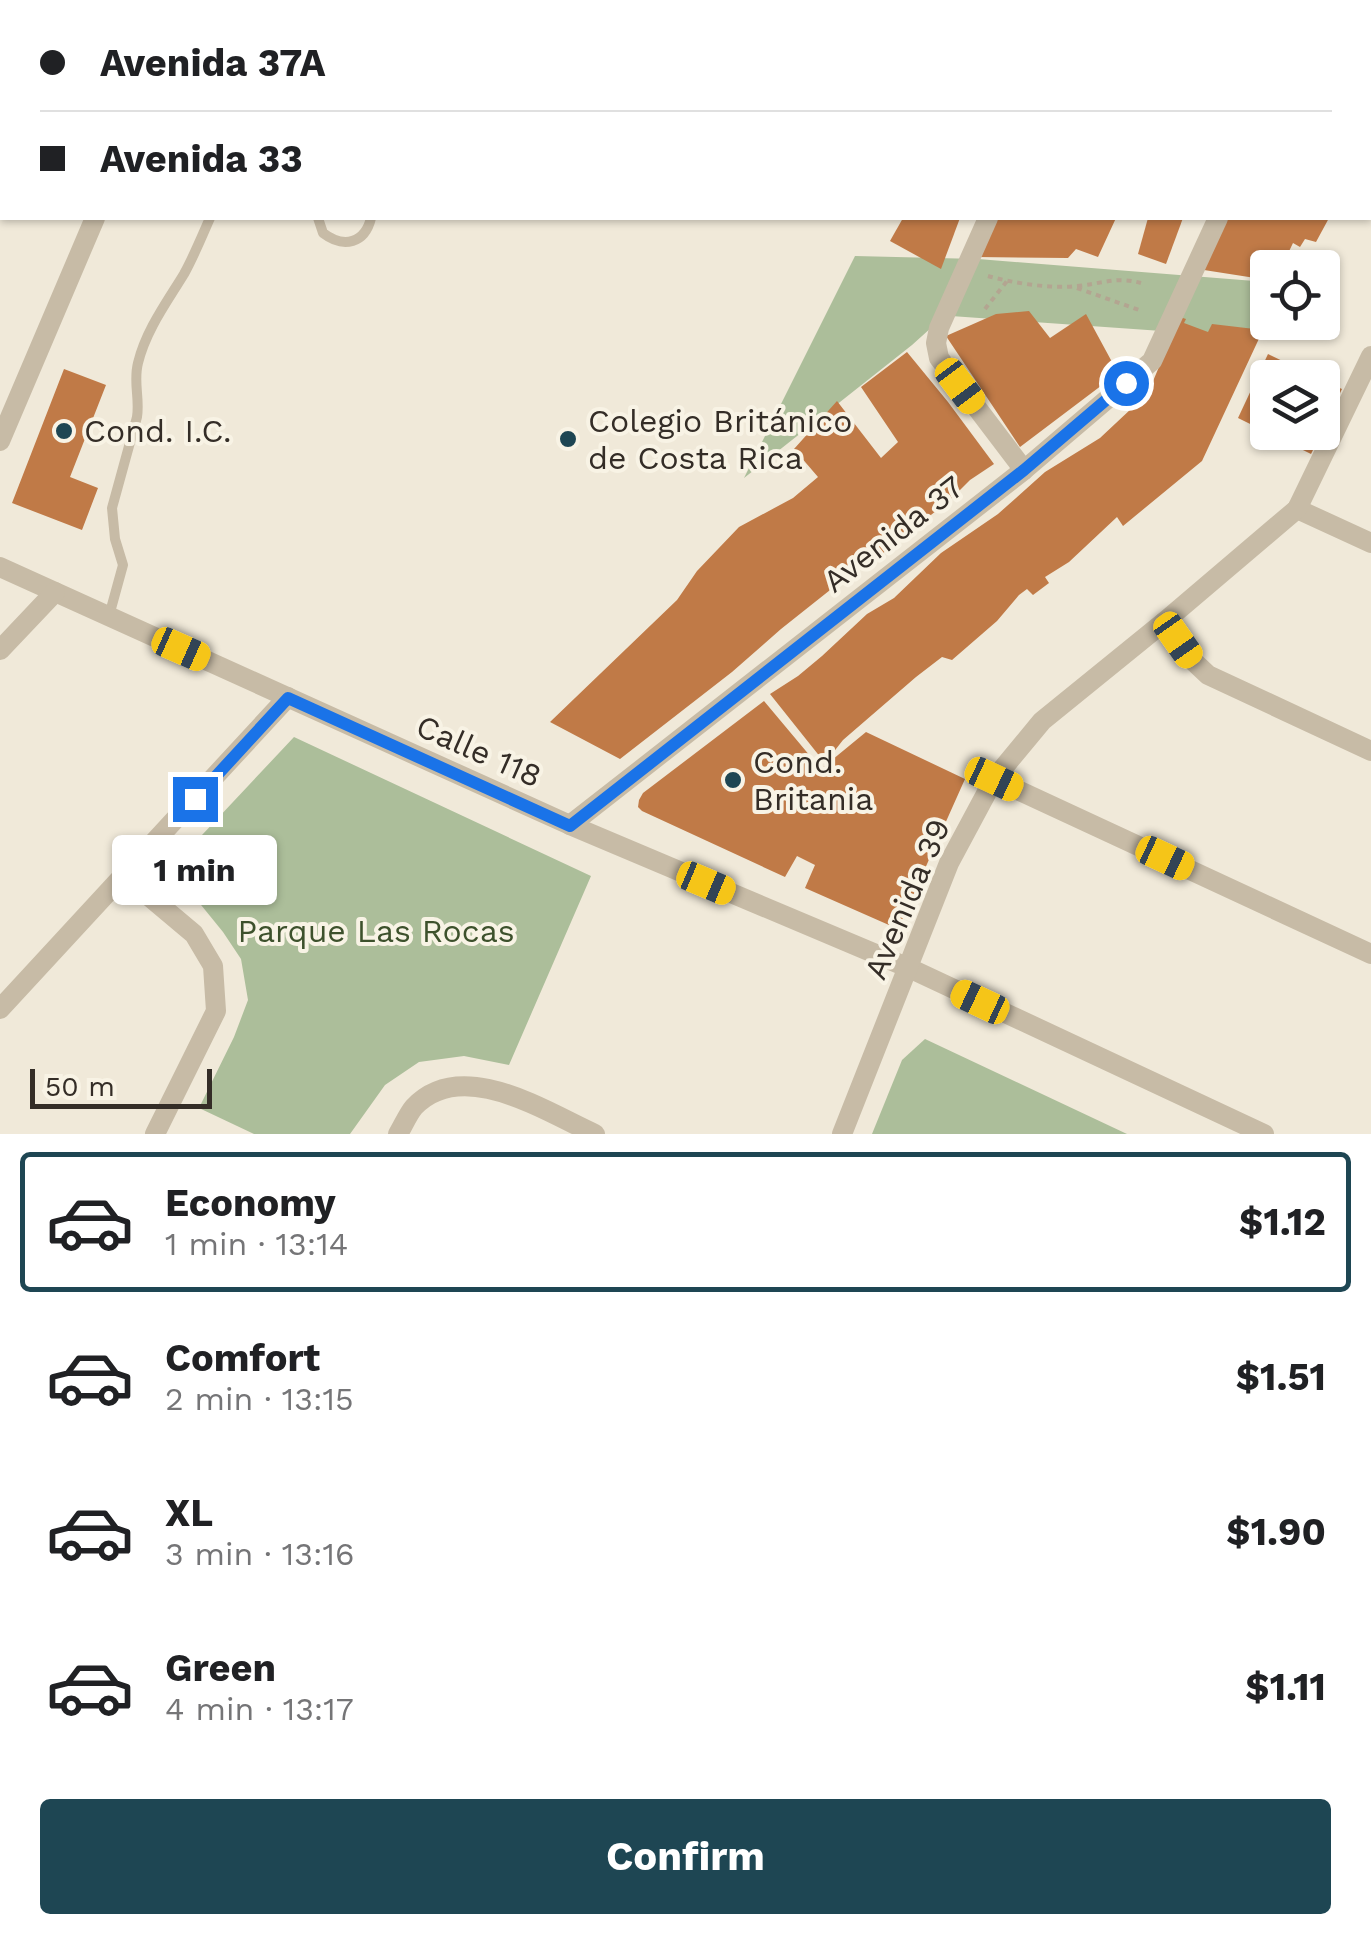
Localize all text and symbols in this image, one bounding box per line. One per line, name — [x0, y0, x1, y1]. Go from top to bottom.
text: Avenida 37A — [100, 41, 325, 85]
text: Avenida 33 — [100, 137, 303, 181]
map controls — [1250, 250, 1340, 450]
button: locate — [1250, 250, 1340, 340]
car — [930, 353, 990, 419]
button: layers — [1250, 360, 1340, 450]
route start — [1104, 361, 1149, 406]
place label: Colegio Británico de Costa Rica — [588, 402, 852, 477]
place label: Cond. I.C. — [84, 412, 232, 450]
marker: Cond. I.C. — [53, 420, 75, 442]
marker: Colegio Británico de Costa Rica — [557, 428, 579, 450]
street label: Avenida 37 — [815, 468, 971, 600]
car — [1149, 607, 1207, 673]
car — [147, 623, 215, 675]
street label: Calle 118 — [410, 707, 548, 795]
place label: Cond. Britania — [753, 743, 873, 818]
car — [960, 753, 1028, 805]
marker: Cond. Britania — [722, 769, 744, 791]
route end — [173, 777, 218, 822]
street label: Avenida 39 — [856, 813, 958, 985]
car — [1131, 832, 1199, 884]
callout: 1 min — [112, 834, 278, 904]
text: 1 min — [153, 851, 236, 889]
car — [673, 857, 739, 909]
park label: Parque Las Rocas — [237, 912, 515, 950]
car — [946, 976, 1014, 1028]
scale bar — [30, 1064, 212, 1108]
text: 50 m — [45, 1070, 115, 1103]
icon: car — [45, 1177, 135, 1267]
text: Economy — [165, 1181, 336, 1225]
text: $1.12 — [1239, 1200, 1326, 1244]
text: 1 min · 13:14 — [165, 1225, 348, 1263]
icon: car — [45, 1332, 135, 1422]
text: Comfort — [165, 1336, 320, 1380]
text: $1.51 — [1236, 1355, 1326, 1399]
text: 2 min · 13:15 — [165, 1380, 354, 1418]
icon: car — [45, 1487, 135, 1577]
text: XL — [165, 1491, 213, 1535]
text: $1.90 — [1226, 1510, 1326, 1554]
text: 3 min · 13:16 — [165, 1535, 354, 1573]
icon: car — [45, 1642, 135, 1732]
text: Green — [165, 1646, 276, 1690]
text: $1.11 — [1245, 1665, 1326, 1709]
text: 4 min · 13:17 — [165, 1690, 354, 1728]
button: Confirm — [40, 1799, 1331, 1914]

